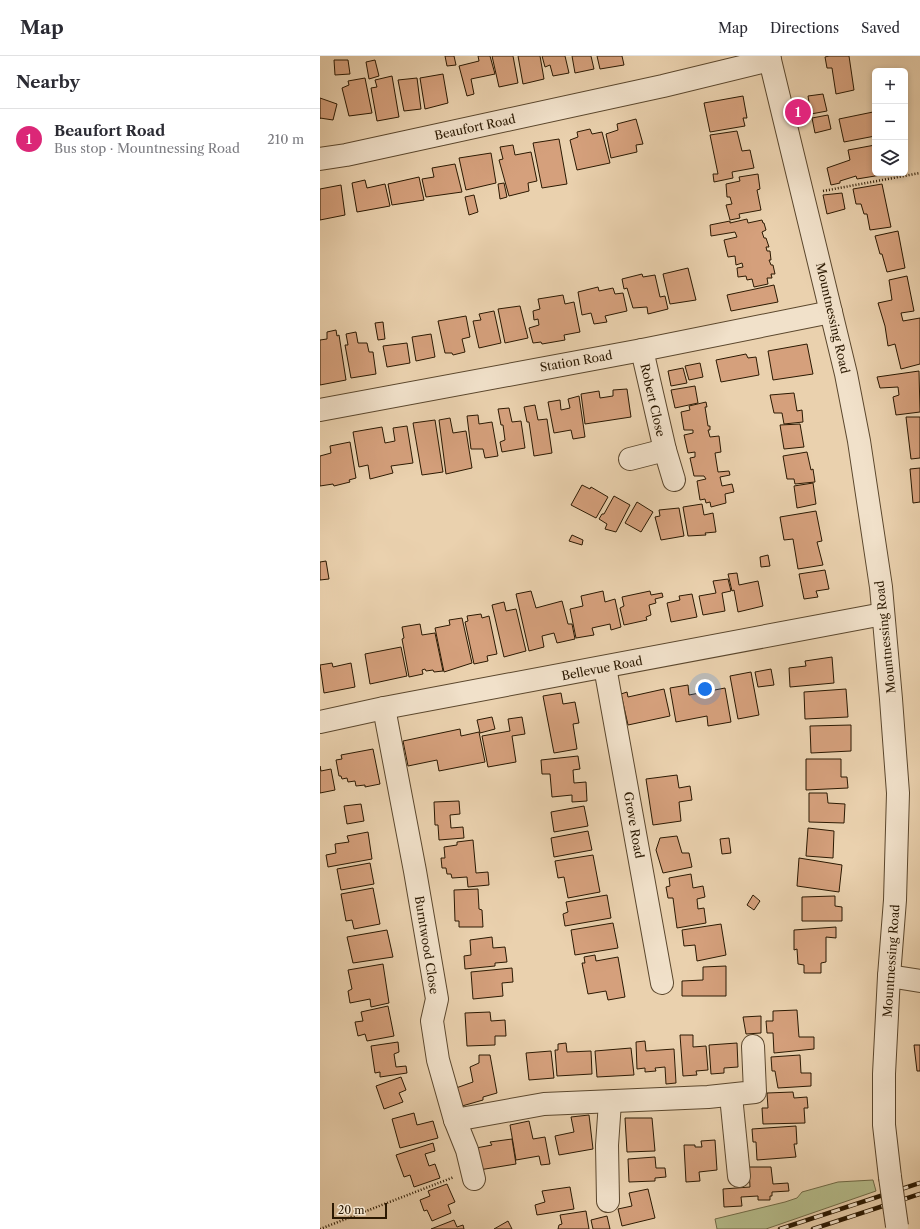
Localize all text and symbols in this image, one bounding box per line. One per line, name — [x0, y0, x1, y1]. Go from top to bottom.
text: Map — [20, 16, 64, 39]
text: Map — [718, 19, 748, 37]
text: Directions — [770, 19, 839, 37]
text: Saved — [861, 19, 900, 37]
map controls — [872, 68, 908, 176]
button: + — [872, 68, 908, 104]
text: Nearby — [16, 72, 80, 92]
pin: 1 — [785, 97, 811, 127]
button: − — [872, 104, 908, 140]
street label: Beaufort Road — [433, 111, 518, 143]
text: Beaufort Road — [54, 121, 165, 140]
text: 1 — [26, 131, 32, 147]
text: 210 m — [267, 131, 304, 147]
text: Bus stop · Mountnessing Road — [54, 140, 240, 156]
button: layers — [872, 140, 908, 176]
street label: Mountnessing Road — [813, 261, 853, 376]
street label: Station Road — [539, 347, 614, 375]
street label: Robert Close — [637, 362, 669, 438]
street label: Mountnessing Road — [872, 579, 898, 694]
street label: Bellevue Road — [560, 653, 644, 683]
your location — [695, 679, 715, 699]
street label: Grove Road — [621, 791, 647, 860]
street label: Burntwood Close — [412, 895, 442, 996]
street label: Mountnessing Road — [880, 903, 902, 1018]
scale bar — [332, 1201, 387, 1220]
text: 20 m — [338, 1203, 364, 1217]

